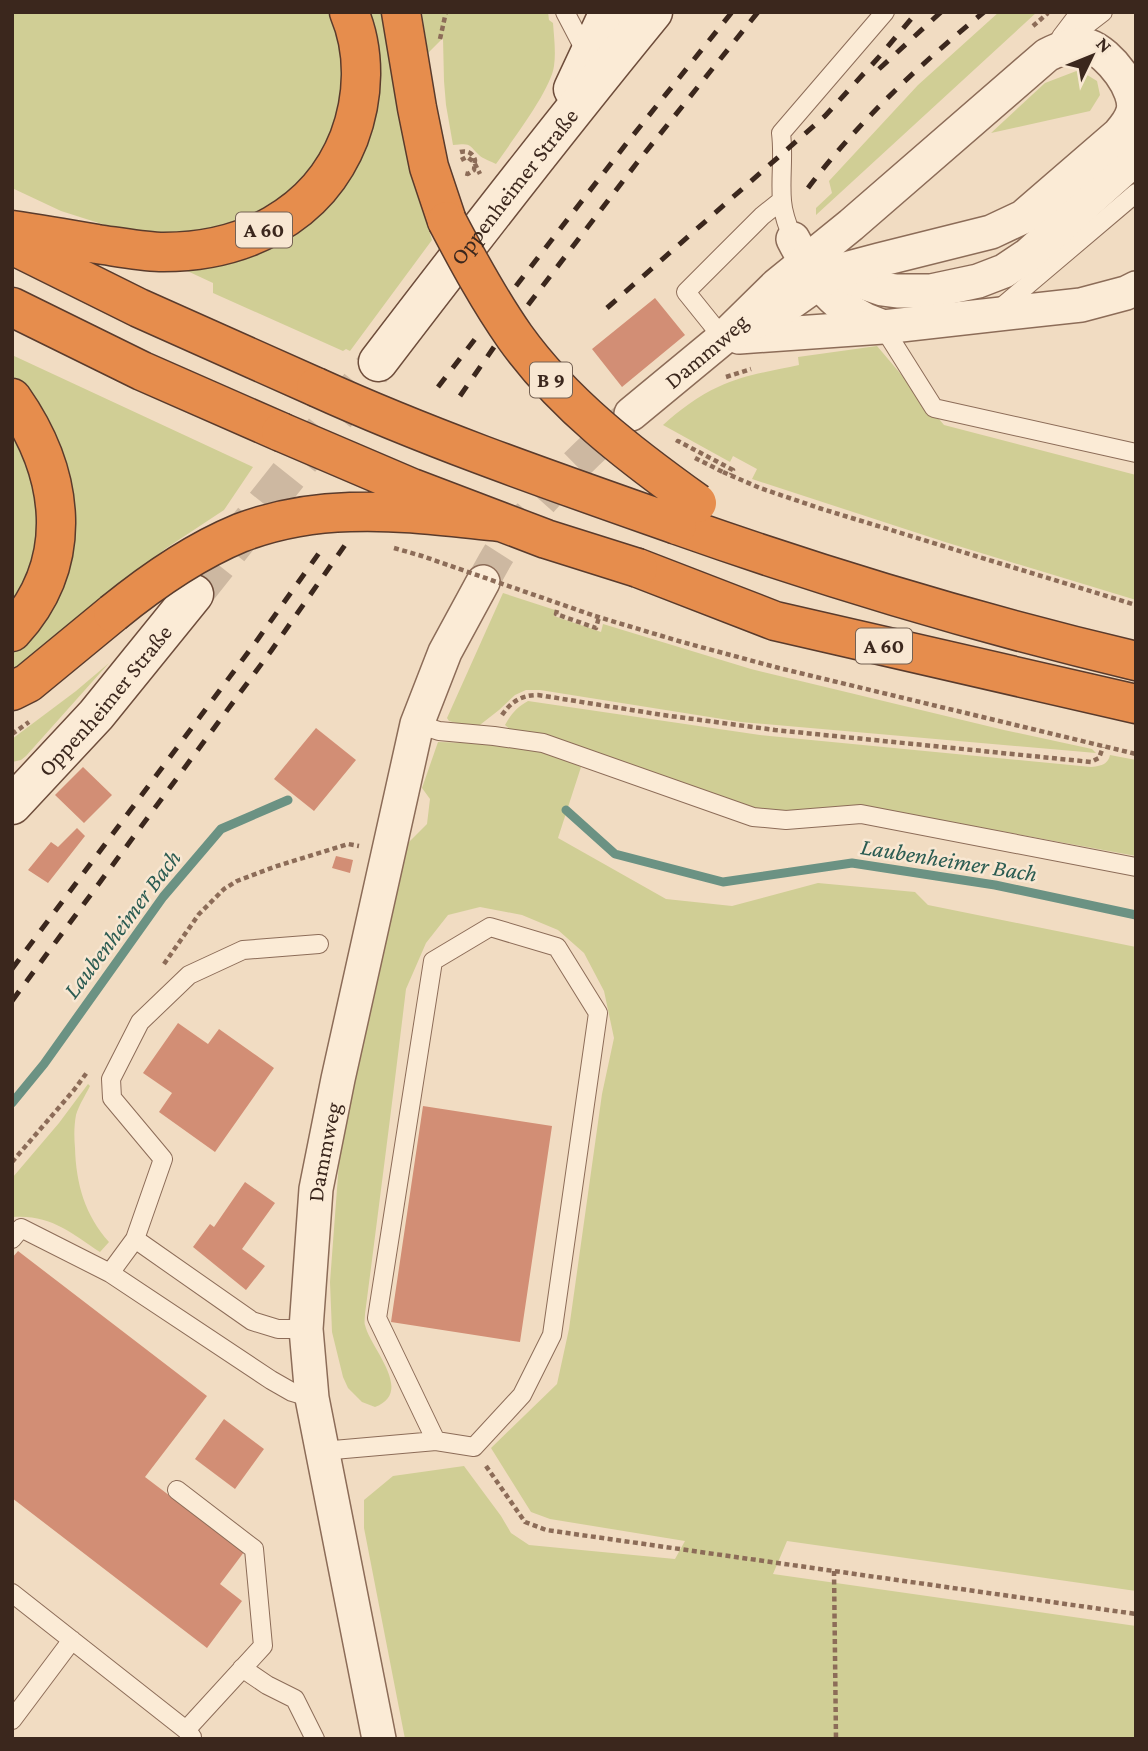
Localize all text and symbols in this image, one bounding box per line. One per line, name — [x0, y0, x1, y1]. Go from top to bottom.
north arrow — [1057, 21, 1127, 91]
text: N — [1092, 33, 1116, 57]
street label: Oppenheimer Straße — [445, 103, 583, 270]
road number: A 60 — [236, 212, 292, 247]
street label: Dammweg — [659, 308, 753, 394]
road number: B 9 — [530, 362, 572, 398]
street label: Oppenheimer Straße — [33, 619, 177, 781]
road number: A 60 — [856, 628, 912, 664]
water label: Laubenheimer Bach — [859, 832, 1039, 887]
water label: Laubenheimer Bach — [57, 844, 186, 1003]
street label: Dammweg — [302, 1100, 346, 1202]

